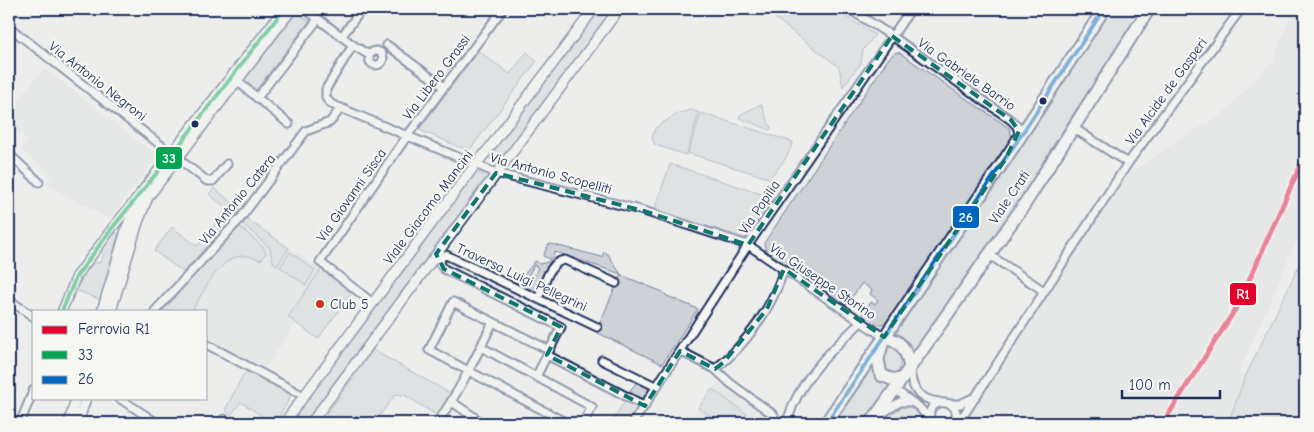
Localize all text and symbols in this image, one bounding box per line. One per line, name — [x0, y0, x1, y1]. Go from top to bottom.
street label: Via Libero Grassi — [399, 31, 474, 123]
street label: Via Gabriele Barrio — [915, 34, 1019, 114]
street label: Via Alcide de Gasperi — [1122, 34, 1211, 148]
street label: Via Antonio Negroni — [45, 38, 150, 125]
unlabelled marker — [1038, 96, 1048, 106]
unlabelled marker — [190, 119, 200, 129]
street label: Via Giovanni Sisca — [313, 145, 390, 245]
line badge: 33 — [155, 146, 183, 170]
street label: Viale Giacomo Mancini — [380, 147, 477, 268]
street label: Via Antonio Scopelliti — [488, 149, 614, 198]
text: 33 — [162, 150, 176, 167]
street label: Via Antonio Catera — [196, 151, 279, 248]
street label: Viale Crati — [985, 167, 1034, 227]
street label: Via Popilia — [735, 177, 784, 237]
line badge: 26 — [952, 205, 980, 229]
text: 26 — [959, 209, 973, 226]
street label: Via Giuseppe Storino — [766, 239, 879, 323]
street label: Traversa Luigi Pellegrini — [454, 240, 590, 315]
line badge: R1 — [1229, 282, 1257, 306]
text: R1 — [1236, 286, 1250, 303]
place label: Club 5 — [330, 296, 369, 313]
marker: Club 5 — [314, 298, 326, 310]
legend — [32, 310, 208, 400]
text: Ferrovia R1 — [78, 320, 150, 338]
text: 33 — [78, 346, 93, 364]
scale bar — [1122, 367, 1219, 399]
text: 26 — [78, 370, 94, 388]
text: 100 m — [1129, 376, 1171, 394]

